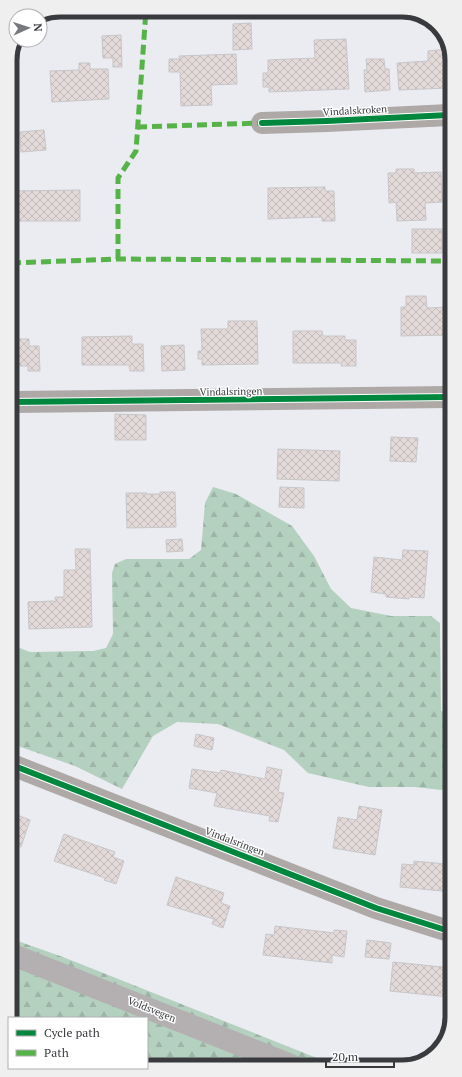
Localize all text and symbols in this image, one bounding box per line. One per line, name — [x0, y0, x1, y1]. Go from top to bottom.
north arrow — [8, 8, 48, 48]
text: N — [31, 23, 45, 33]
street label: Vindalskroken — [323, 102, 388, 119]
street label: Vindalsringen — [200, 384, 263, 399]
street label: Vindalsringen — [203, 824, 266, 859]
street label: Voldsvegen — [126, 994, 178, 1025]
legend — [8, 1017, 148, 1069]
text: Cycle path — [44, 1025, 100, 1040]
scale bar — [326, 1043, 394, 1069]
text: Path — [44, 1045, 69, 1060]
text: 20 m — [332, 1049, 359, 1064]

